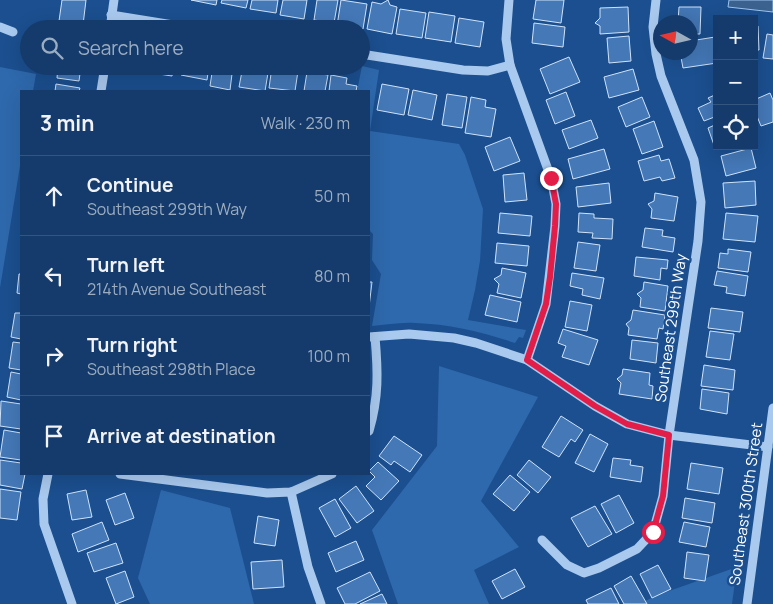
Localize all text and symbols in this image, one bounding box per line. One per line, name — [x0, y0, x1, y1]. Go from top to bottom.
north arrow — [653, 15, 698, 60]
map controls — [713, 15, 758, 150]
button: + — [713, 15, 758, 60]
search box — [20, 20, 370, 75]
icon: search — [38, 34, 66, 62]
text: Search here — [78, 35, 184, 61]
button: − — [713, 60, 758, 105]
button: locate — [713, 105, 758, 150]
text: 3 min — [40, 109, 94, 137]
text: Walk · 230 m — [261, 112, 350, 134]
route end — [540, 167, 563, 190]
text: Continue — [87, 172, 173, 198]
icon: ahead — [40, 182, 68, 210]
text: 50 m — [314, 185, 350, 207]
text: Southeast 299th Way — [87, 198, 247, 220]
text: Turn left — [87, 252, 165, 278]
street label: Southeast 299th Way — [650, 252, 691, 404]
icon: left — [40, 262, 68, 290]
text: 80 m — [314, 265, 350, 287]
text: 214th Avenue Southeast — [87, 278, 267, 300]
text: Turn right — [87, 332, 177, 358]
icon: right — [40, 342, 68, 370]
text: 100 m — [307, 345, 350, 367]
text: Southeast 298th Place — [87, 358, 256, 380]
street label: Southeast 300th Street — [724, 421, 767, 587]
icon: arrive — [40, 422, 68, 450]
text: Arrive at destination — [87, 423, 276, 449]
route start — [642, 521, 665, 544]

